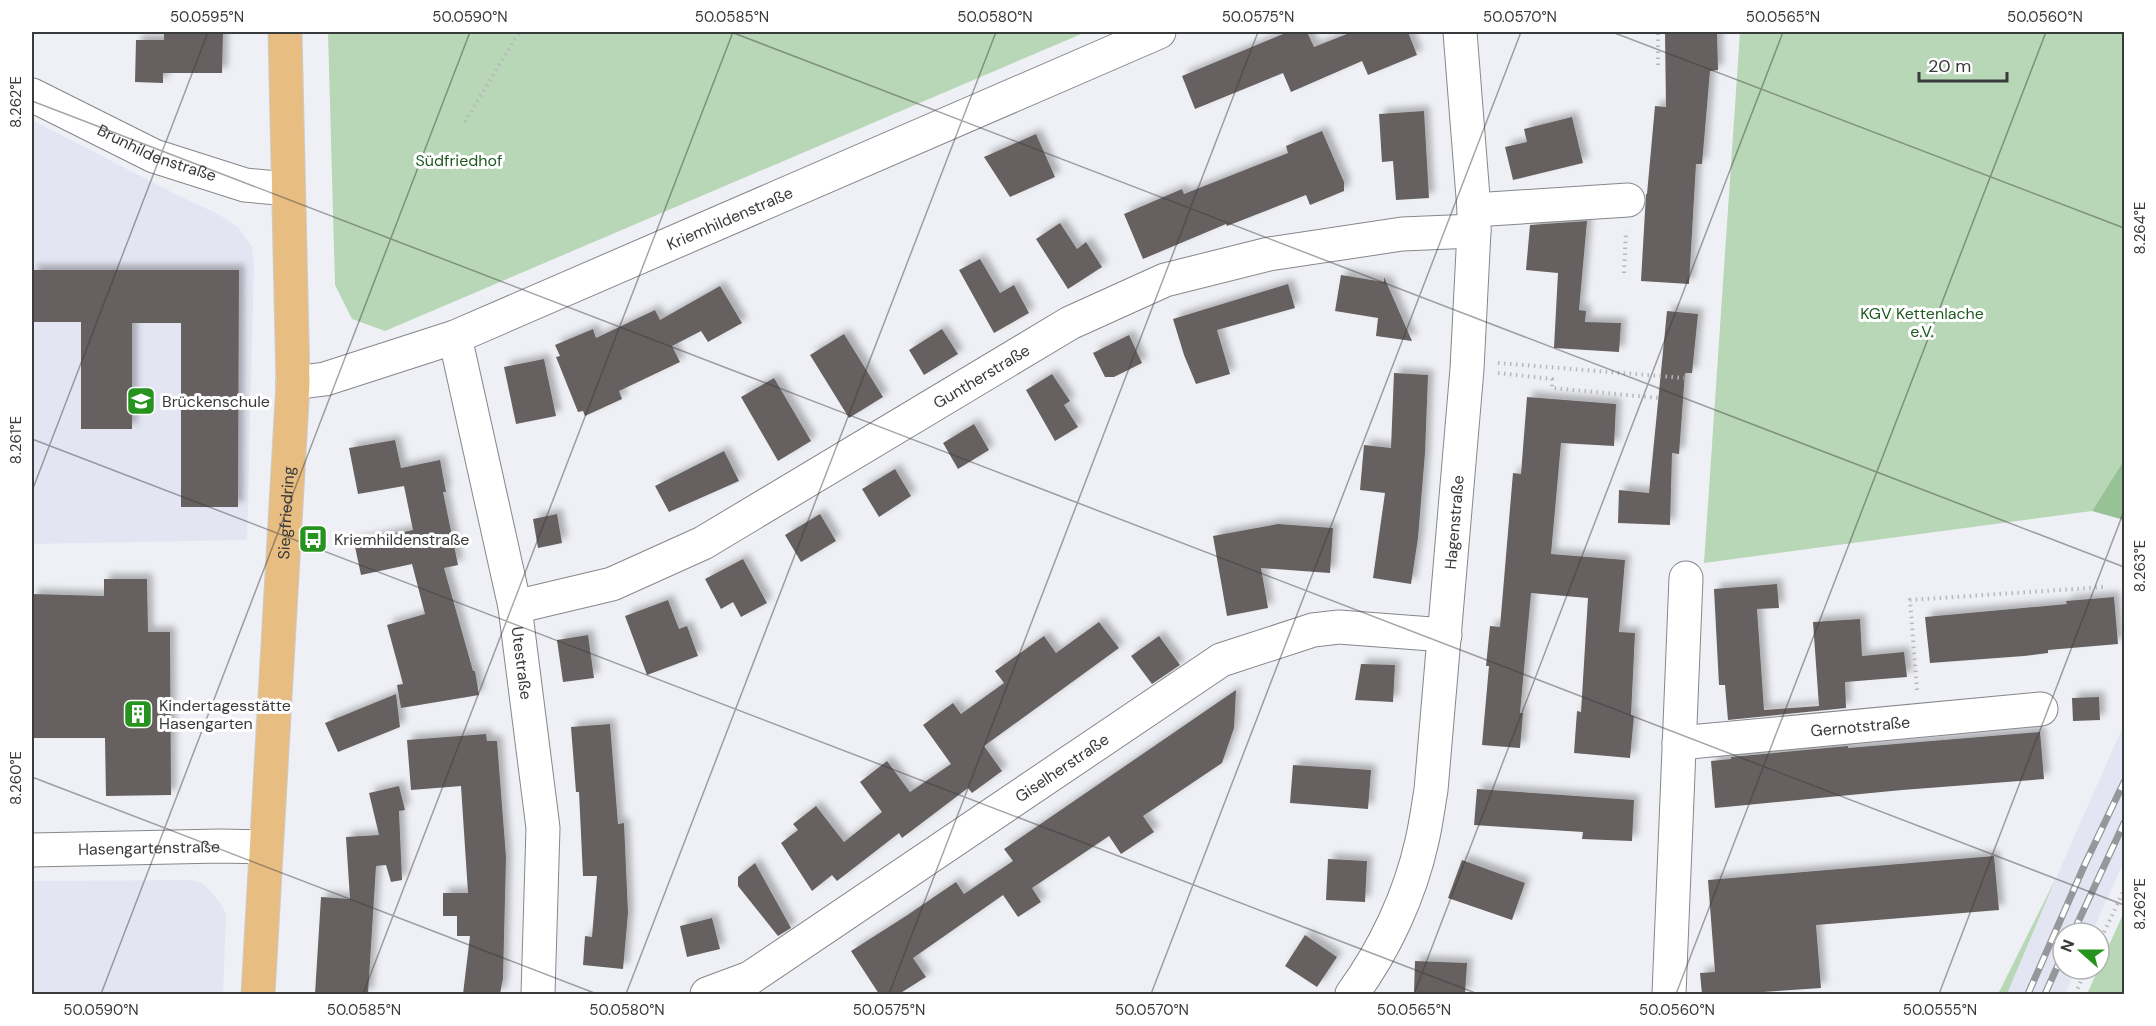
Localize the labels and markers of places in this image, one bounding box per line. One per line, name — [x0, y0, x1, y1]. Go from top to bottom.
school or university icon: Brückenschule — [125, 385, 157, 417]
place label: Brückenschule — [162, 391, 270, 412]
bus stop icon: Kriemhildenstraße — [297, 523, 329, 555]
place label: Kriemhildenstraße — [334, 529, 469, 550]
place label: Kindertagesstätte Hasengarten — [159, 695, 291, 734]
building icon: Kindertagesstätte Hasengarten — [122, 698, 154, 730]

